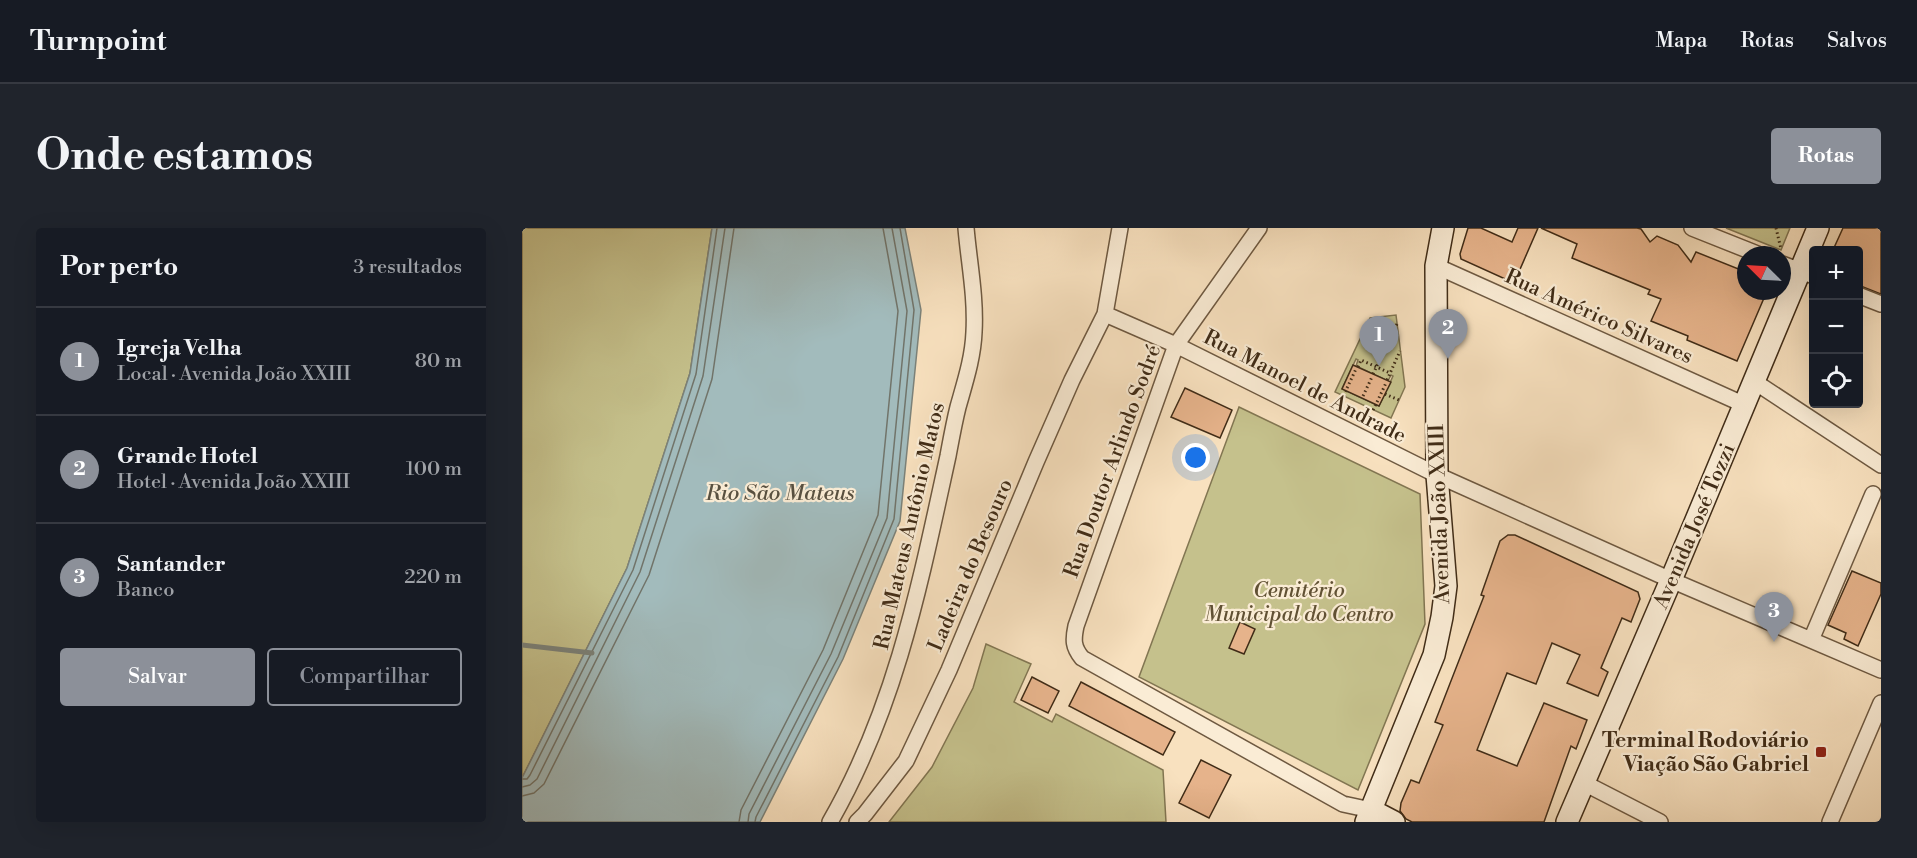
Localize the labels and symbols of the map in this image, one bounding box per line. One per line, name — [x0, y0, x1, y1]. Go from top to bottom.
north arrow — [1737, 246, 1791, 300]
street label: Rua Américo Silvares — [1501, 264, 1697, 370]
pin: 2 — [1428, 310, 1468, 359]
pin: 1 — [1360, 316, 1398, 366]
street label: Rua Manoel de Andrade — [1199, 324, 1410, 449]
street label: Rua Doutor Arlindo Sodré — [1059, 341, 1167, 581]
street label: Rua Mateus Antônio Matos — [869, 400, 951, 652]
street label: Avenida João XXIII — [1424, 423, 1456, 605]
street label: Avenida José Tozzi — [1648, 440, 1742, 614]
your location — [1181, 443, 1210, 472]
street label: Ladeira do Besouro — [923, 475, 1019, 656]
water label: Rio São Mateus — [704, 480, 855, 507]
park label: Cemitério Municipal do Centro — [1204, 578, 1394, 628]
pin: 3 — [1754, 592, 1794, 642]
place label: Terminal Rodoviário Viação São Gabriel — [1602, 728, 1809, 778]
marker: Terminal Rodoviário Viação São Gabriel — [1814, 745, 1828, 759]

